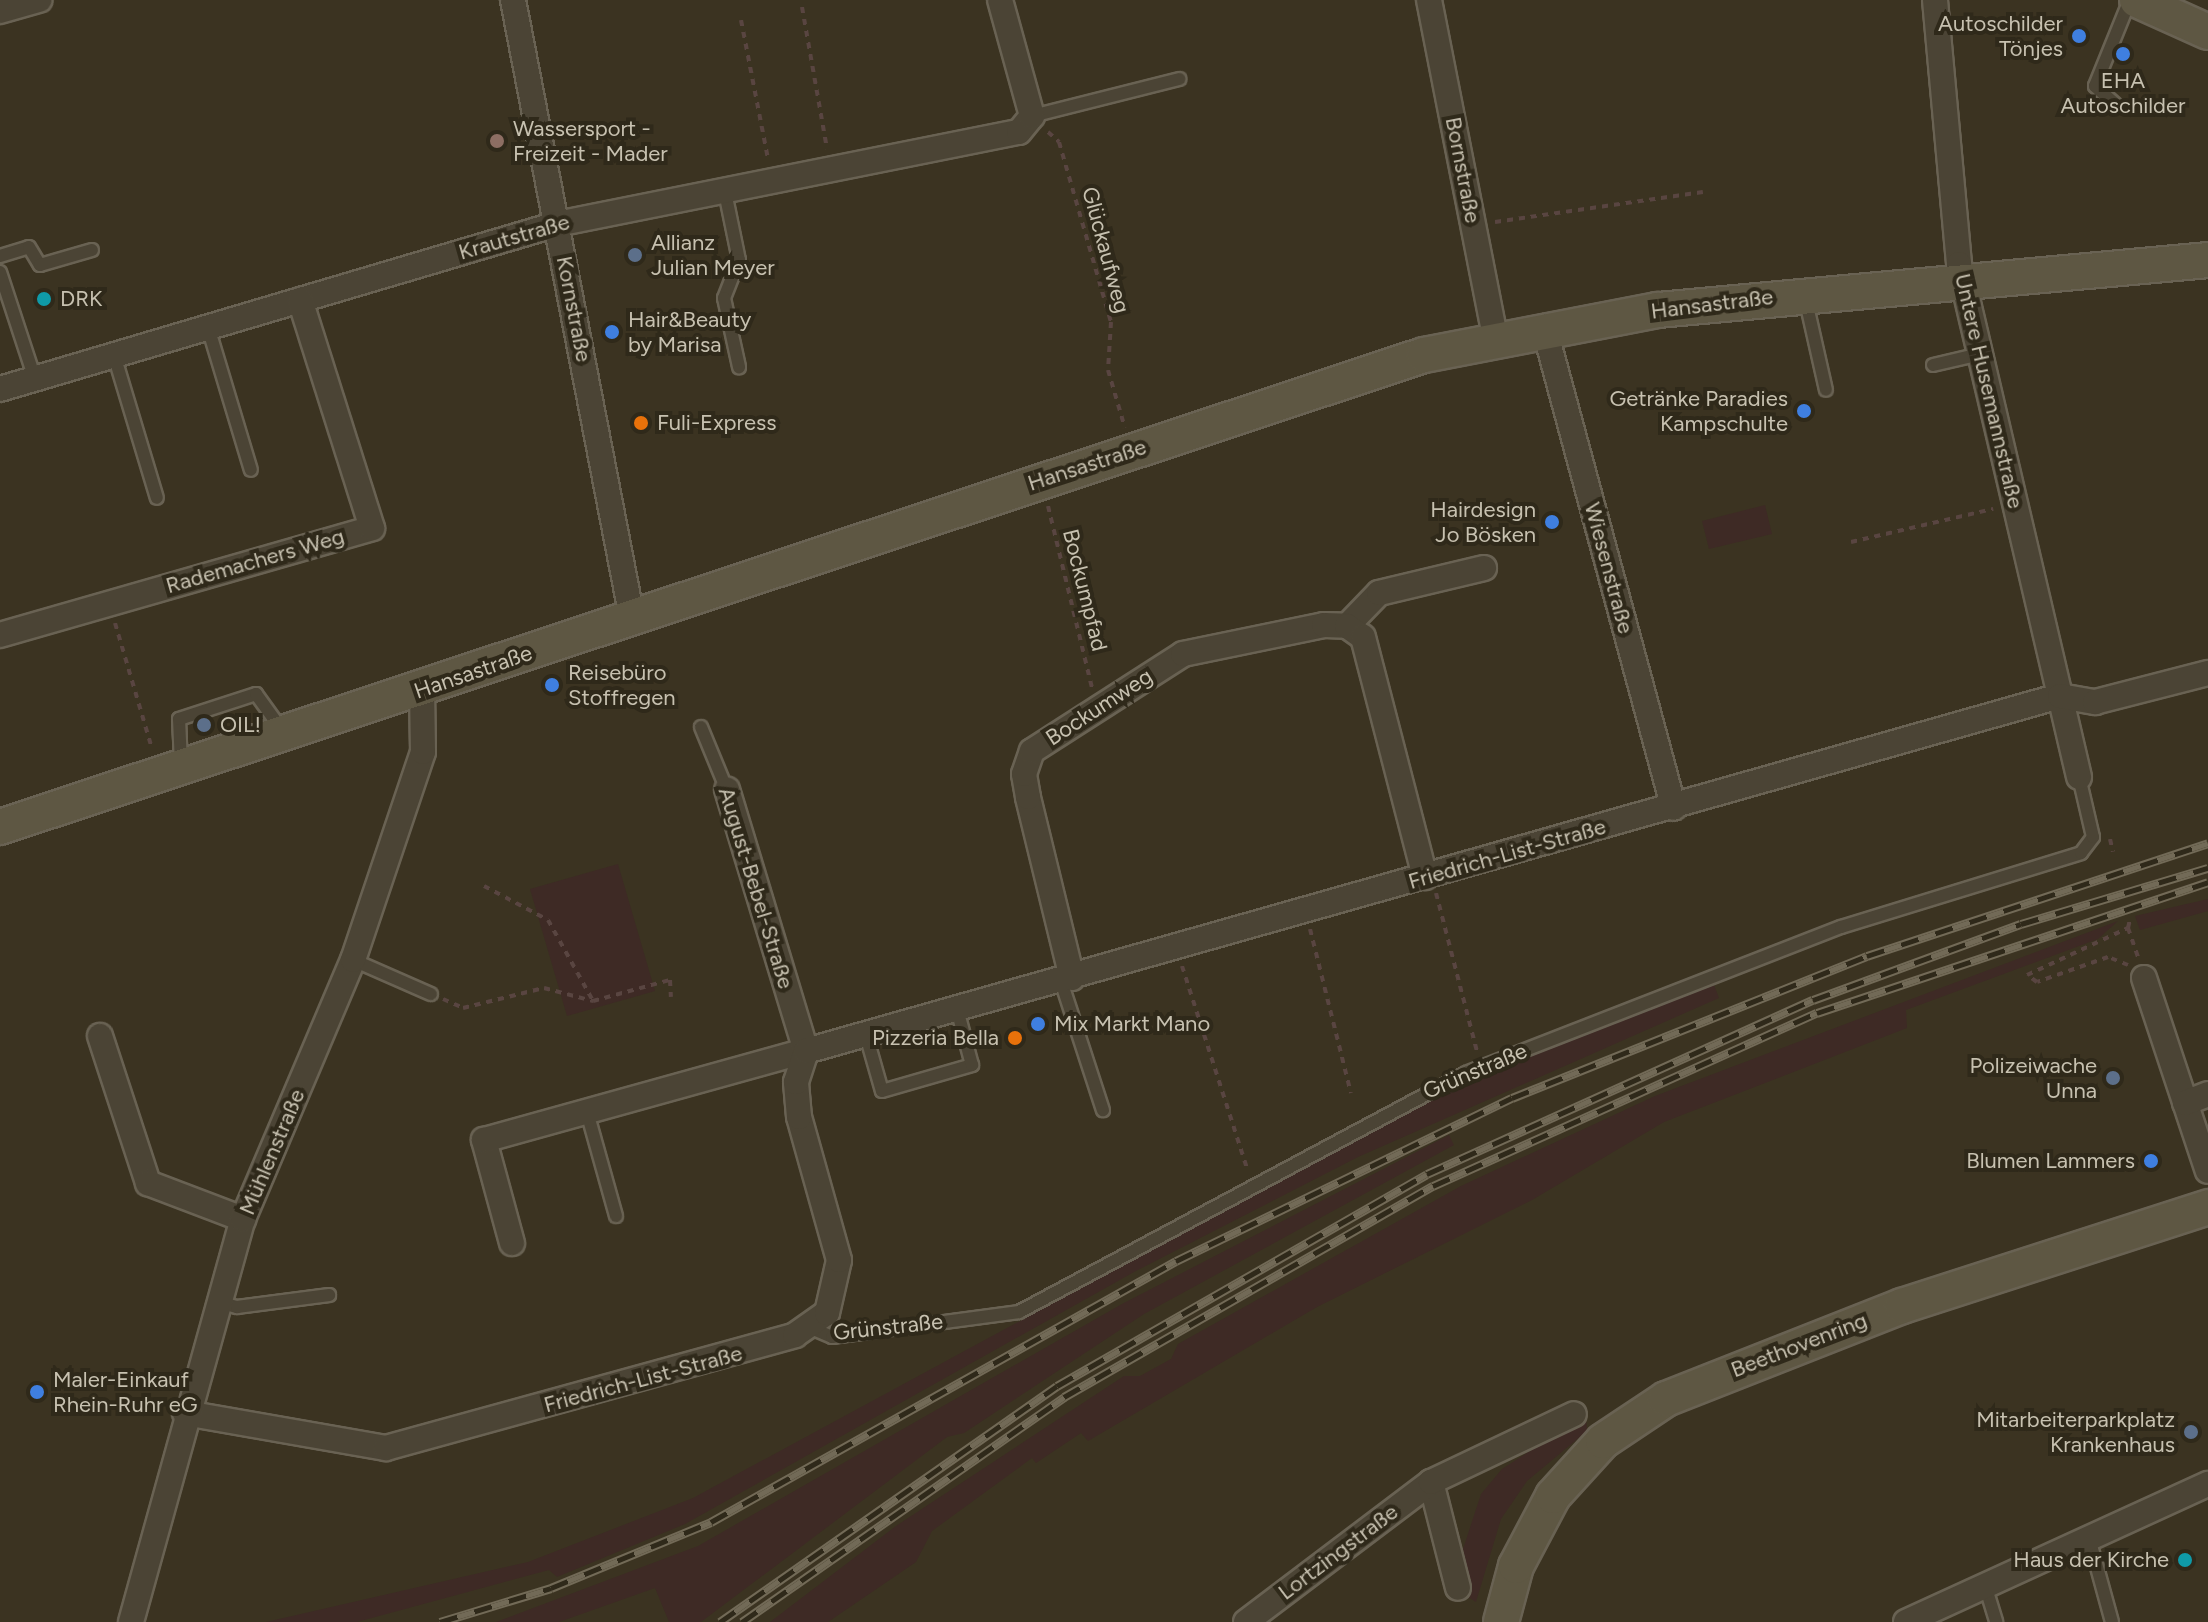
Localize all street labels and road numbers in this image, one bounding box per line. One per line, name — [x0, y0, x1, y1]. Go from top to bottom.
street label: Bornstraße — [1440, 115, 1486, 225]
street label: Glückaufweg — [1076, 184, 1136, 316]
street label: Krautstraße — [455, 209, 573, 265]
street label: Kornstraße — [551, 254, 597, 364]
street label: Untere Husemannstraße — [1949, 271, 2029, 511]
street label: Hansastraße — [1649, 283, 1775, 325]
street label: Hansastraße — [1024, 433, 1150, 497]
street label: Wiesenstraße — [1579, 500, 1639, 636]
street label: Rademachers Weg — [163, 523, 347, 599]
street label: Bockumpfad — [1057, 526, 1113, 654]
street label: Hansastraße — [410, 639, 536, 705]
street label: Bockumweg — [1041, 663, 1157, 751]
street label: August-Bebel-Straße — [713, 784, 799, 992]
street label: Friedrich-List-Straße — [1405, 813, 1609, 895]
street label: Grünstraße — [1419, 1037, 1531, 1105]
street label: Mühlenstraße — [234, 1085, 310, 1219]
street label: Beethovenring — [1727, 1307, 1871, 1383]
street label: Grünstraße — [832, 1308, 944, 1346]
street label: Friedrich-List-Straße — [541, 1340, 745, 1418]
street label: Lortzingstraße — [1273, 1499, 1403, 1605]

